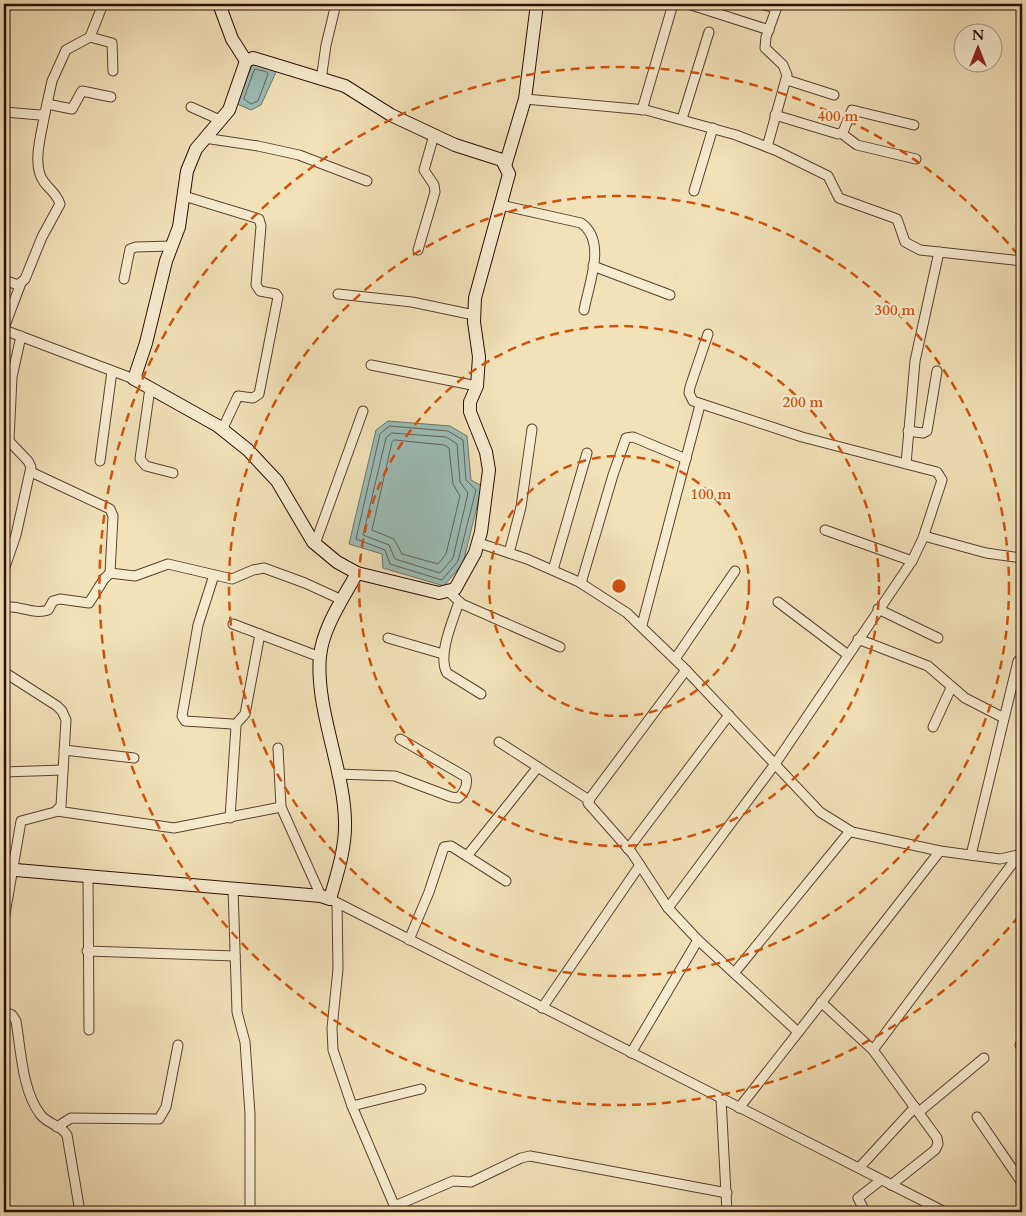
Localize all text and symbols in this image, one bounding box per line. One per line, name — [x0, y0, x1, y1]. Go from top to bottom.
north arrow — [954, 22, 1004, 72]
text: N — [972, 26, 984, 45]
text: 400 m — [818, 106, 859, 126]
text: 300 m — [875, 300, 916, 320]
text: 200 m — [783, 392, 824, 412]
text: 100 m — [691, 484, 732, 504]
centre of rings — [610, 577, 628, 595]

